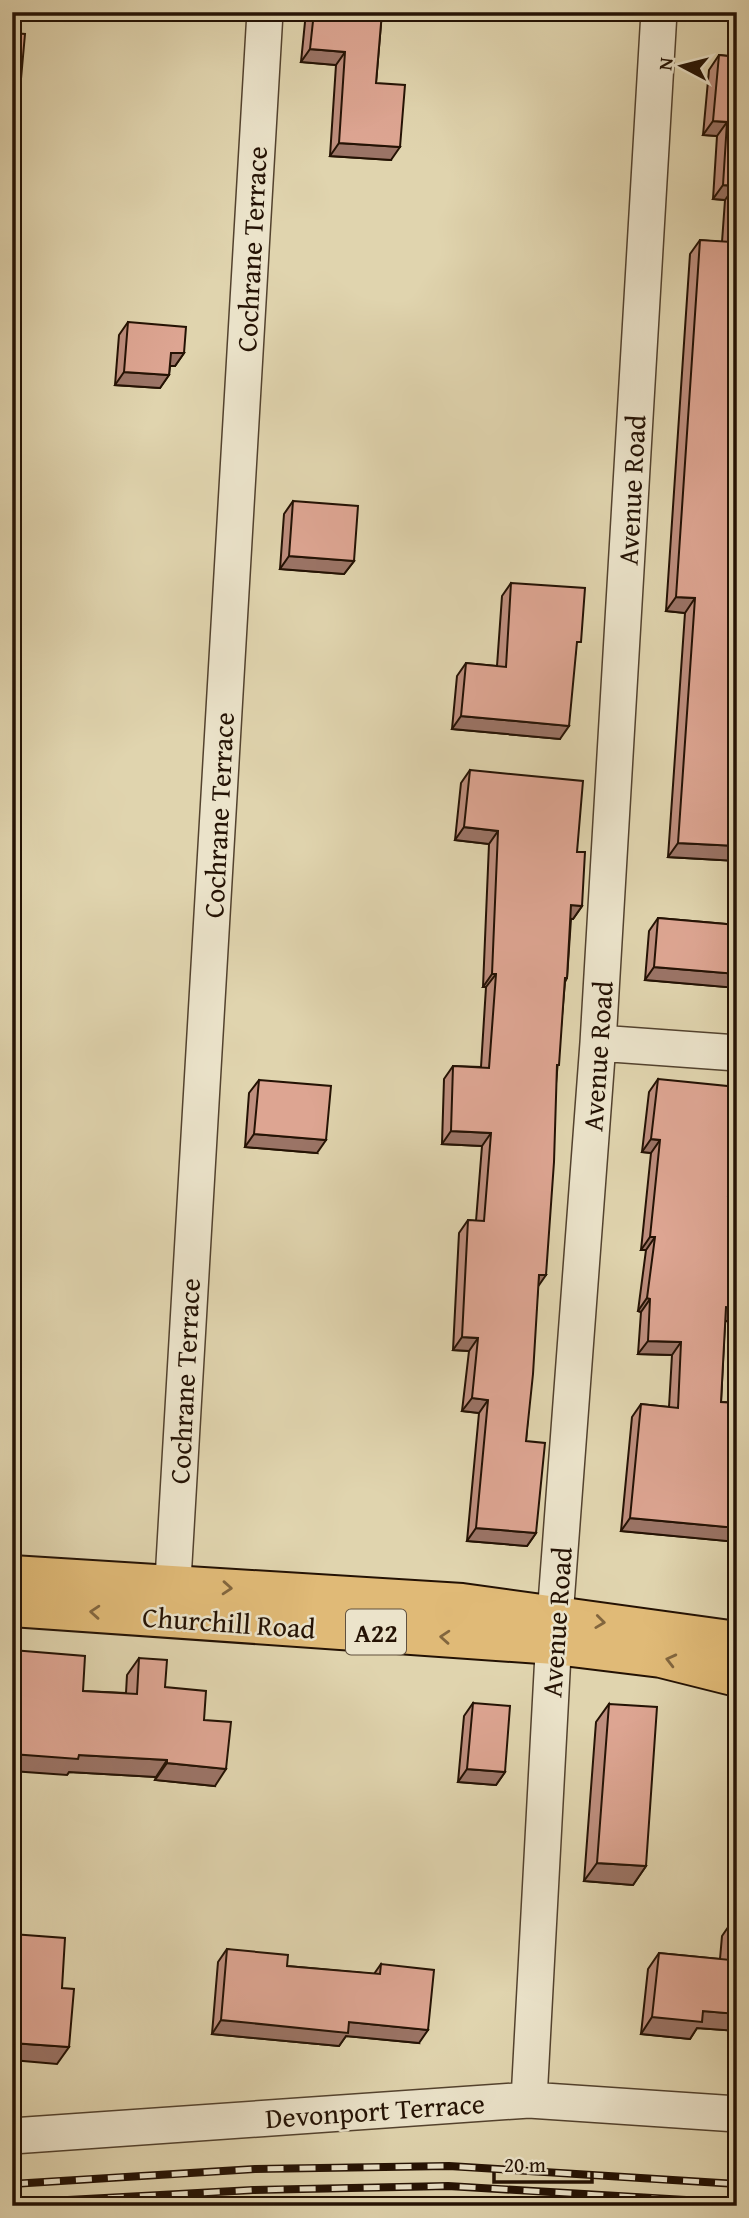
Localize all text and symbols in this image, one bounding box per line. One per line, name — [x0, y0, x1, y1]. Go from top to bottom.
north arrow — [648, 32, 718, 102]
text: N — [650, 56, 680, 72]
street label: Cochrane Terrace — [225, 145, 277, 353]
street label: Avenue Road — [607, 414, 655, 566]
street label: Cochrane Terrace — [192, 711, 244, 919]
street label: Avenue Road — [571, 979, 623, 1133]
street label: Cochrane Terrace — [158, 1277, 210, 1485]
street label: Avenue Road — [530, 1545, 582, 1699]
one-way arrow — [222, 1580, 233, 1595]
street label: Churchill Road — [141, 1596, 317, 1648]
one-way arrow — [90, 1605, 101, 1620]
road number: A22 — [346, 1610, 406, 1654]
one-way arrow — [594, 1615, 606, 1630]
one-way arrow — [439, 1629, 450, 1644]
one-way arrow — [665, 1654, 677, 1668]
street label: Devonport Terrace — [264, 2082, 486, 2138]
scale bar — [494, 2141, 592, 2185]
text: 20 m — [504, 2149, 546, 2180]

